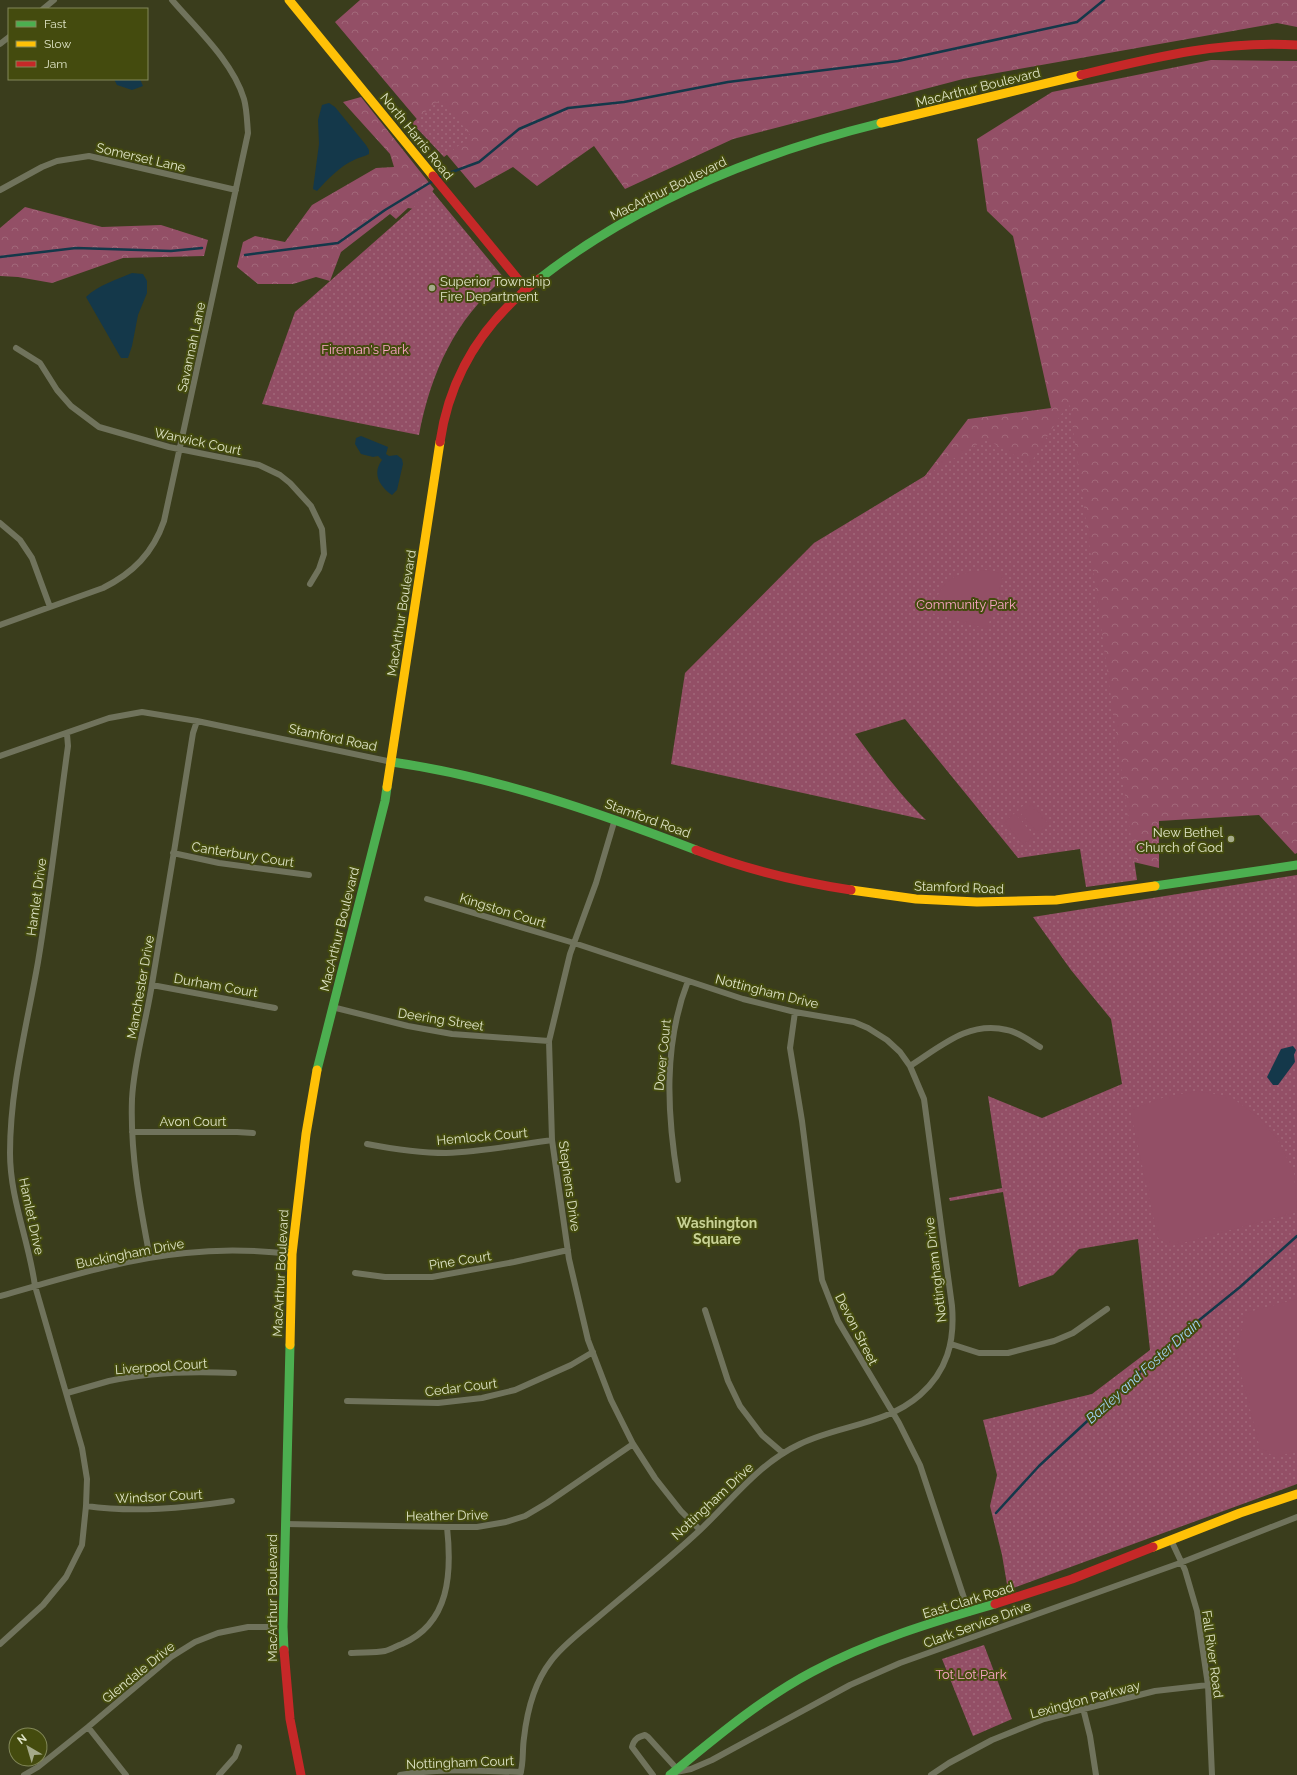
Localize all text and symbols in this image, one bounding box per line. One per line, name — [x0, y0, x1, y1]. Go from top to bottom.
legend — [8, 8, 148, 80]
text: Fast — [44, 17, 67, 31]
text: Slow — [44, 37, 71, 51]
text: Jam — [44, 57, 67, 71]
street label: MacArthur Boulevard — [914, 65, 1042, 110]
street label: North Harris Road — [377, 90, 456, 183]
street label: Somerset Lane — [95, 140, 187, 175]
street label: MacArthur Boulevard — [608, 154, 729, 223]
place label: Superior Township Fire Department — [440, 274, 550, 304]
marker: Superior Township Fire Department — [427, 283, 437, 293]
street label: Savannah Lane — [175, 300, 208, 393]
park label: Fireman's Park — [321, 342, 409, 357]
street label: Warwick Court — [153, 425, 243, 458]
street label: MacArthur Boulevard — [384, 549, 419, 677]
park label: Community Park — [916, 597, 1016, 612]
street label: Stamford Road — [287, 721, 378, 754]
street label: Stamford Road — [603, 796, 693, 841]
place label: New Bethel Church of God — [1136, 825, 1223, 855]
marker: New Bethel Church of God — [1226, 834, 1236, 844]
street label: Canterbury Court — [191, 839, 296, 870]
street label: Hamlet Drive — [24, 857, 49, 937]
street label: MacArthur Boulevard — [317, 865, 362, 993]
street label: Stamford Road — [914, 878, 1004, 897]
street label: Kingston Court — [458, 890, 548, 931]
street label: Manchester Drive — [124, 934, 157, 1040]
street label: Durham Court — [173, 971, 260, 1000]
street label: Nottingham Drive — [714, 971, 820, 1012]
street label: Deering Street — [397, 1005, 486, 1034]
street label: Dover Court — [651, 1018, 674, 1092]
street label: Avon Court — [160, 1114, 227, 1129]
street label: Hemlock Court — [436, 1125, 529, 1148]
street label: Stephens Drive — [556, 1140, 583, 1233]
street label: Hamlet Drive — [16, 1176, 47, 1256]
street label: MacArthur Boulevard — [270, 1209, 291, 1337]
district label: Washington Square — [677, 1215, 757, 1247]
street label: Nottingham Drive — [922, 1216, 949, 1323]
street label: Buckingham Drive — [75, 1236, 186, 1271]
street label: Pine Court — [428, 1248, 493, 1273]
street label: Devon Street — [832, 1291, 881, 1368]
water label: Bazley and Foster Drain — [1083, 1315, 1204, 1427]
street label: Liverpool Court — [114, 1356, 208, 1377]
street label: Cedar Court — [424, 1376, 499, 1399]
street label: Nottingham Drive — [669, 1460, 756, 1543]
street label: Windsor Court — [115, 1487, 203, 1506]
street label: Heather Drive — [406, 1507, 489, 1524]
street label: MacArthur Boulevard — [265, 1534, 280, 1662]
street label: East Clark Road — [921, 1580, 1015, 1621]
street label: Clark Service Drive — [921, 1598, 1033, 1651]
street label: Fall River Road — [1199, 1609, 1226, 1699]
street label: Glendale Drive — [99, 1638, 178, 1706]
park label: Tot Lot Park — [935, 1667, 1007, 1682]
street label: Lexington Parkway — [1028, 1678, 1142, 1721]
north arrow — [8, 1727, 48, 1767]
text: N — [15, 1732, 29, 1747]
street label: Nottingham Court — [406, 1753, 515, 1772]

